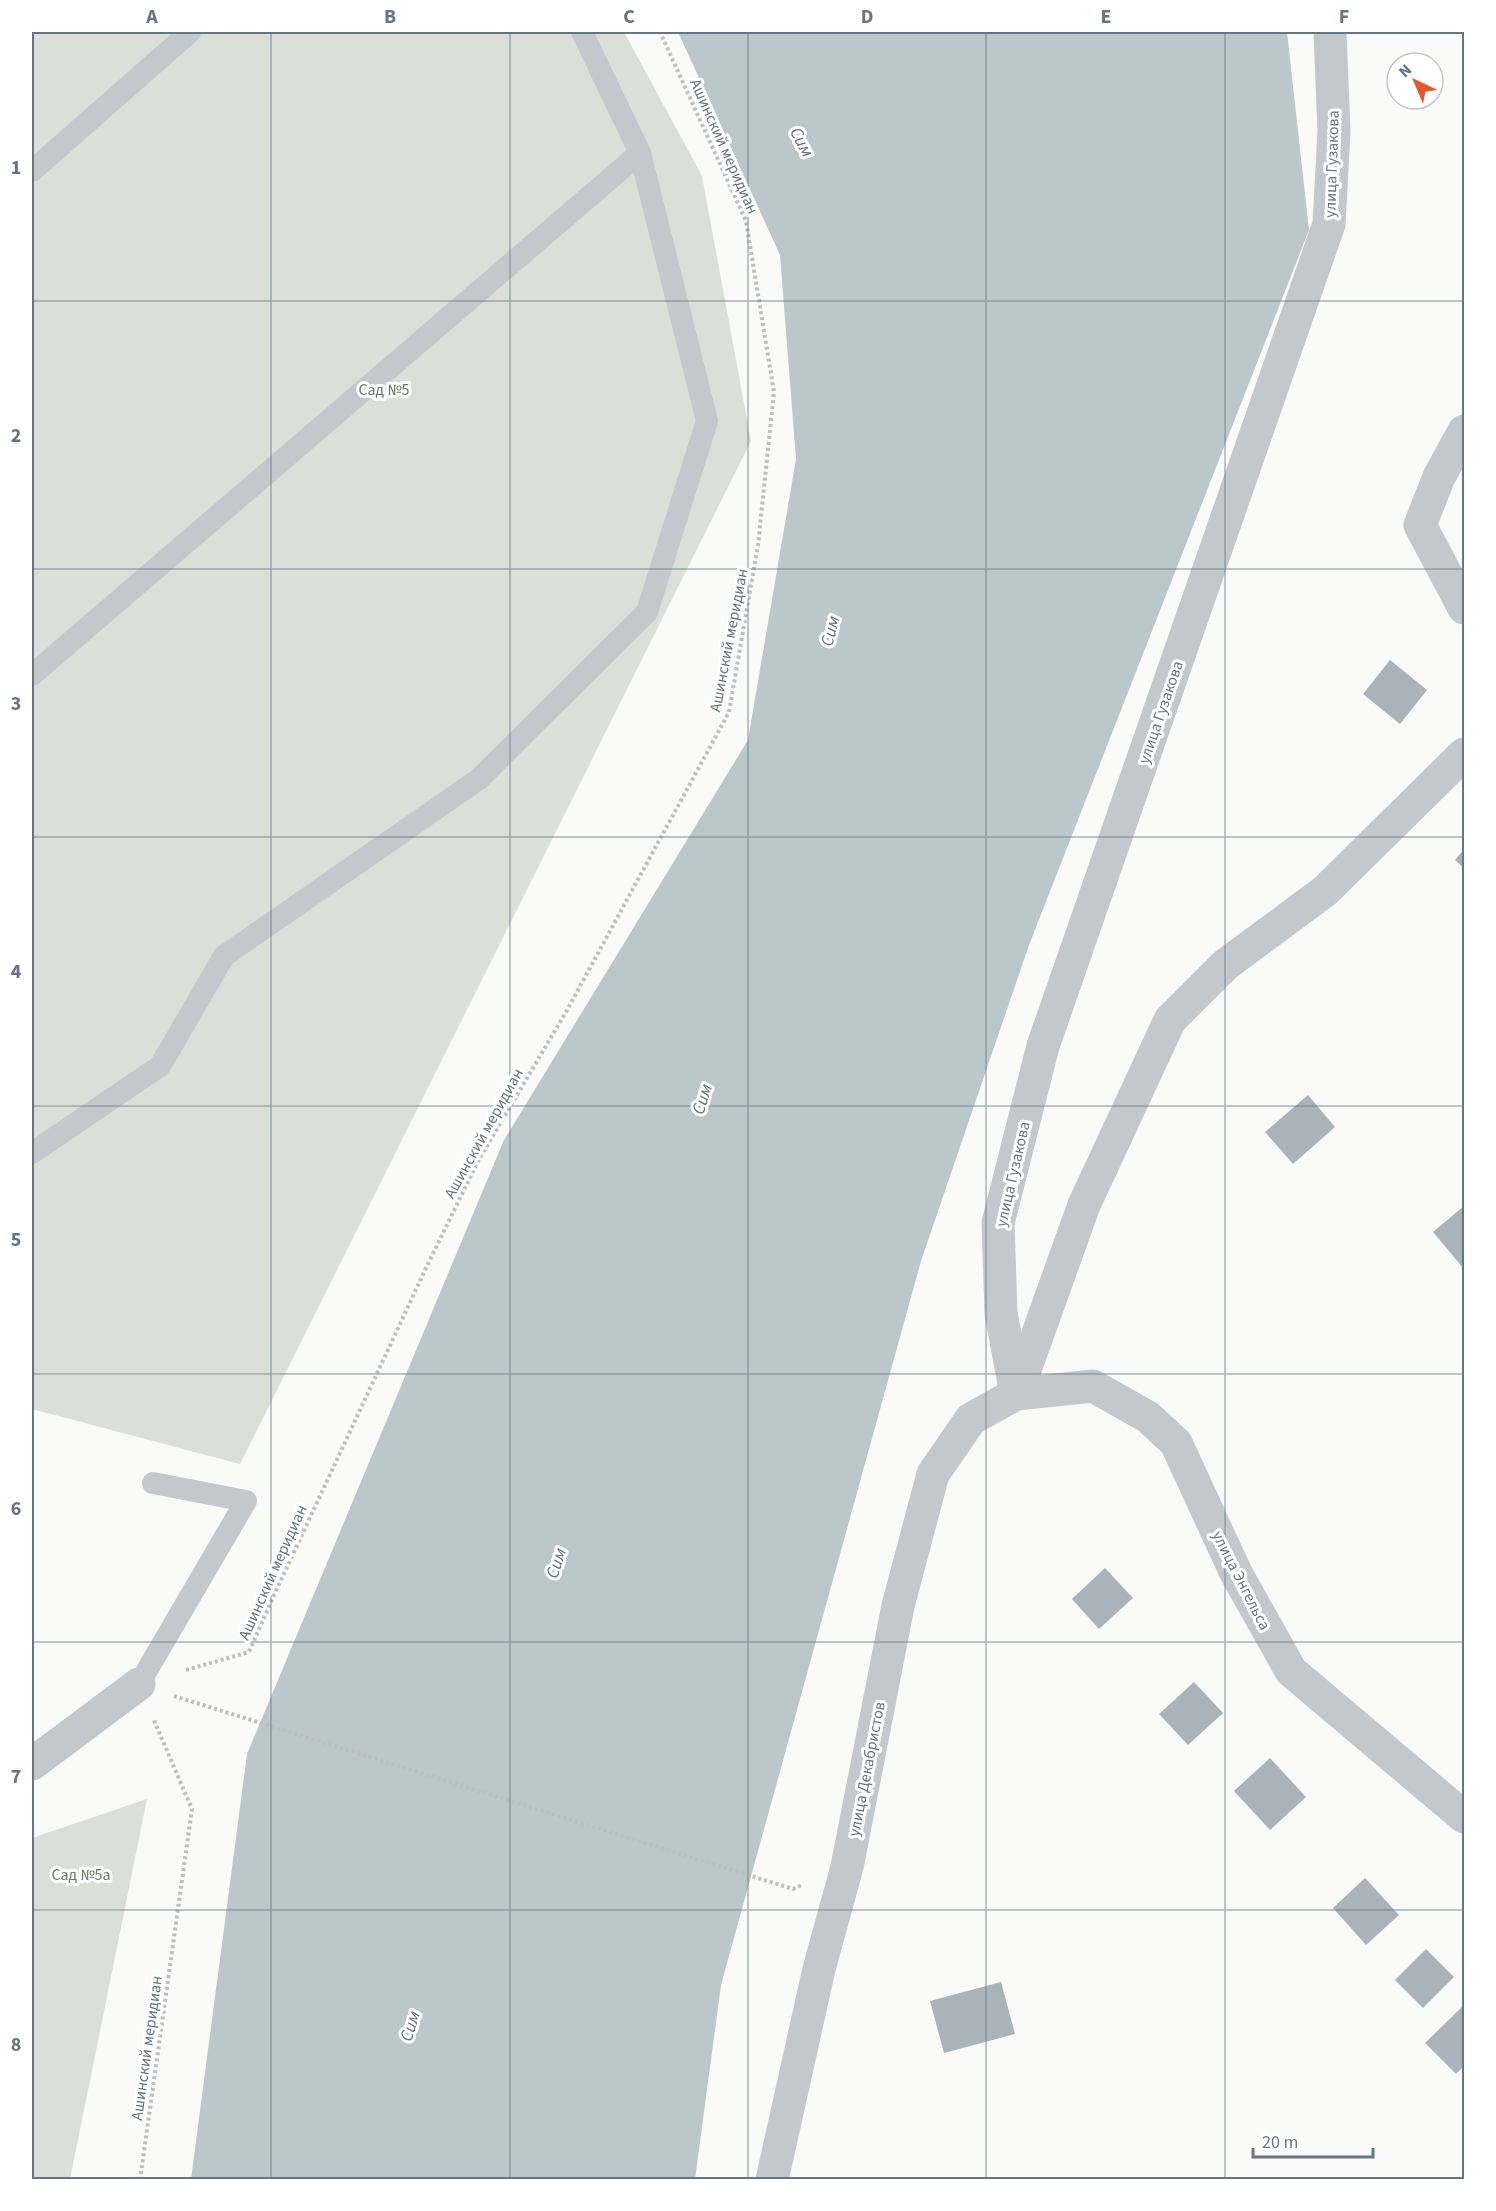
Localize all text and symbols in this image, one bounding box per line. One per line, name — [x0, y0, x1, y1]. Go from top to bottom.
text: A — [145, 3, 158, 31]
text: B — [384, 3, 396, 31]
text: C — [623, 3, 635, 31]
text: D — [861, 3, 873, 31]
text: E — [1101, 3, 1111, 31]
text: F — [1339, 3, 1349, 31]
north arrow — [1385, 51, 1445, 111]
text: N — [1394, 59, 1417, 83]
street label: Ашинский меридиан — [684, 75, 764, 217]
street label: улица Гузакова — [1319, 110, 1345, 218]
water label: Сим — [783, 123, 820, 162]
text: 1 — [11, 154, 21, 182]
park label: Сад №5 — [358, 379, 410, 401]
text: 2 — [11, 422, 21, 450]
street label: Ашинский меридиан — [704, 567, 754, 714]
water label: Сим — [815, 613, 846, 649]
street label: улица Гузакова — [1133, 658, 1189, 767]
text: 3 — [11, 690, 21, 718]
text: 4 — [11, 958, 22, 986]
street label: Ашинский меридиан — [439, 1064, 529, 1203]
water label: Сим — [686, 1081, 719, 1118]
street label: улица Гузакова — [990, 1119, 1036, 1229]
text: 5 — [11, 1226, 21, 1254]
text: 6 — [11, 1495, 21, 1523]
street label: Ашинский меридиан — [233, 1501, 313, 1643]
street label: улица Энгельса — [1207, 1527, 1276, 1634]
water label: Сим — [540, 1545, 573, 1582]
street label: улица Декабристов — [843, 1700, 891, 1839]
text: 7 — [11, 1763, 21, 1791]
park label: Сад №5а — [51, 1864, 111, 1886]
street label: Ашинский меридиан — [126, 1974, 168, 2122]
water label: Сим — [394, 2008, 427, 2045]
text: 8 — [11, 2031, 21, 2059]
scale bar — [1253, 2121, 1373, 2159]
text: 20 m — [1262, 2130, 1298, 2155]

